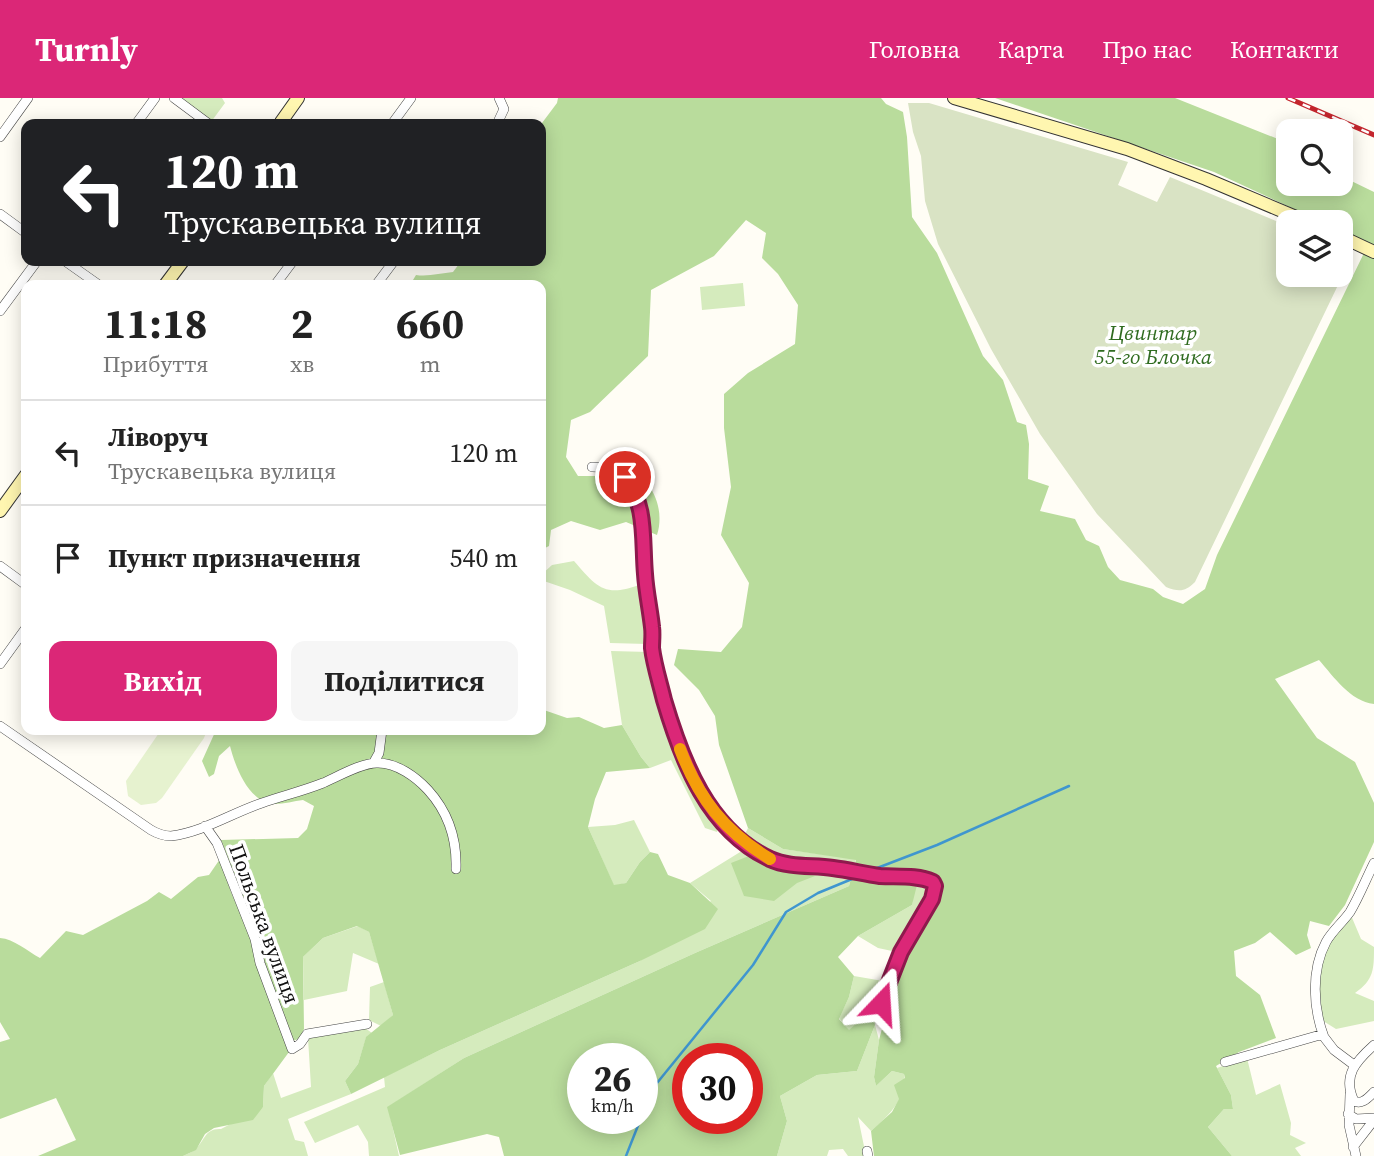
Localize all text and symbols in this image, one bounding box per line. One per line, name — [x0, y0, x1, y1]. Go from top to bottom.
text: Turnly — [35, 27, 138, 72]
text: Головна — [869, 33, 960, 66]
text: Карта — [998, 33, 1064, 66]
text: Про нас — [1102, 33, 1192, 66]
text: Контакти — [1230, 33, 1339, 66]
map controls — [1276, 119, 1353, 287]
button: search — [1276, 119, 1353, 196]
text: 120 m — [164, 137, 299, 204]
icon: left — [49, 147, 140, 238]
text: Трускавецька вулиця — [164, 201, 481, 245]
button: layers — [1276, 210, 1353, 287]
text: 11:18 — [104, 294, 207, 352]
text: 2 — [291, 294, 314, 352]
text: 660 — [396, 294, 464, 352]
park label: Цвинтар 55-го Блочка — [1094, 318, 1212, 371]
text: Прибуття — [103, 348, 208, 380]
text: хв — [290, 348, 314, 380]
text: m — [420, 348, 440, 380]
text: Ліворуч — [108, 419, 208, 455]
icon: left — [49, 434, 87, 472]
text: 120 m — [450, 435, 518, 471]
pin — [595, 447, 655, 507]
text: Трускавецька вулиця — [108, 455, 336, 487]
icon: arrive — [606, 458, 644, 496]
icon: arrive — [49, 539, 87, 577]
text: Пункт призначення — [108, 540, 361, 576]
text: 540 m — [450, 540, 518, 576]
button: Вихід — [49, 641, 277, 721]
button: Поділитися — [291, 641, 518, 721]
street label: Польська вулиця — [222, 840, 307, 1008]
position arrow — [844, 966, 918, 1040]
speed limit sign: 30 — [672, 1043, 763, 1134]
text: 26 — [594, 1055, 631, 1103]
text: km/h — [591, 1093, 634, 1118]

